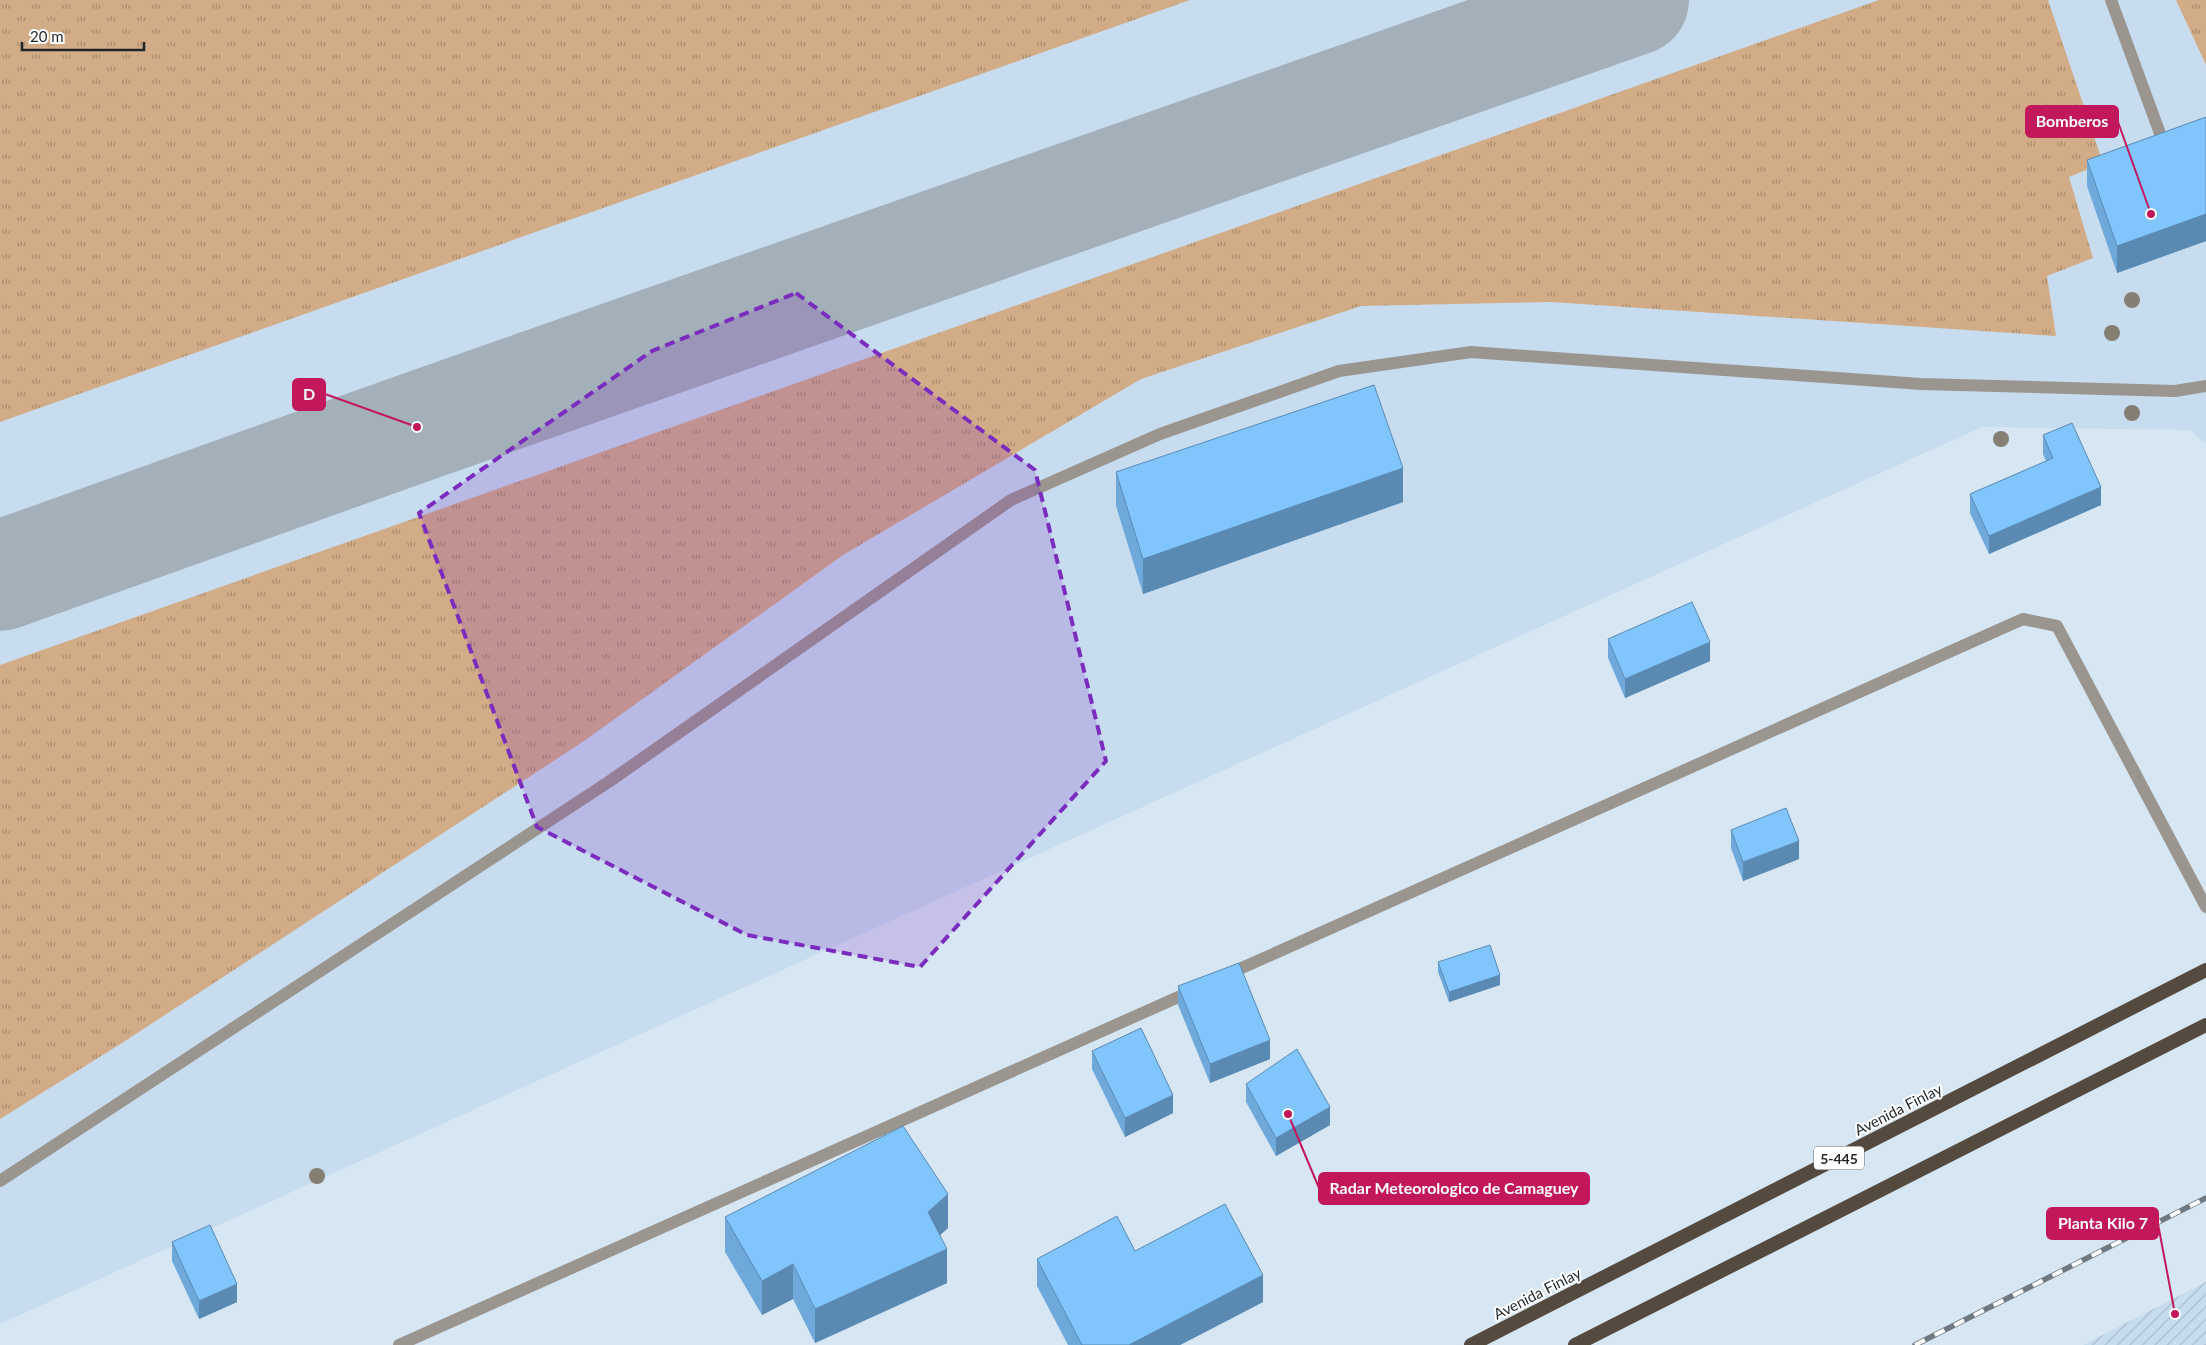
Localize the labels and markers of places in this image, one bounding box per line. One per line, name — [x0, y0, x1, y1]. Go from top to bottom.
callout: Bomberos — [2026, 106, 2118, 137]
callout: D — [293, 379, 325, 410]
callout: Radar Meteorologico de Camaguey — [1319, 1173, 1589, 1204]
callout: Planta Kilo 7 — [2047, 1208, 2158, 1239]

